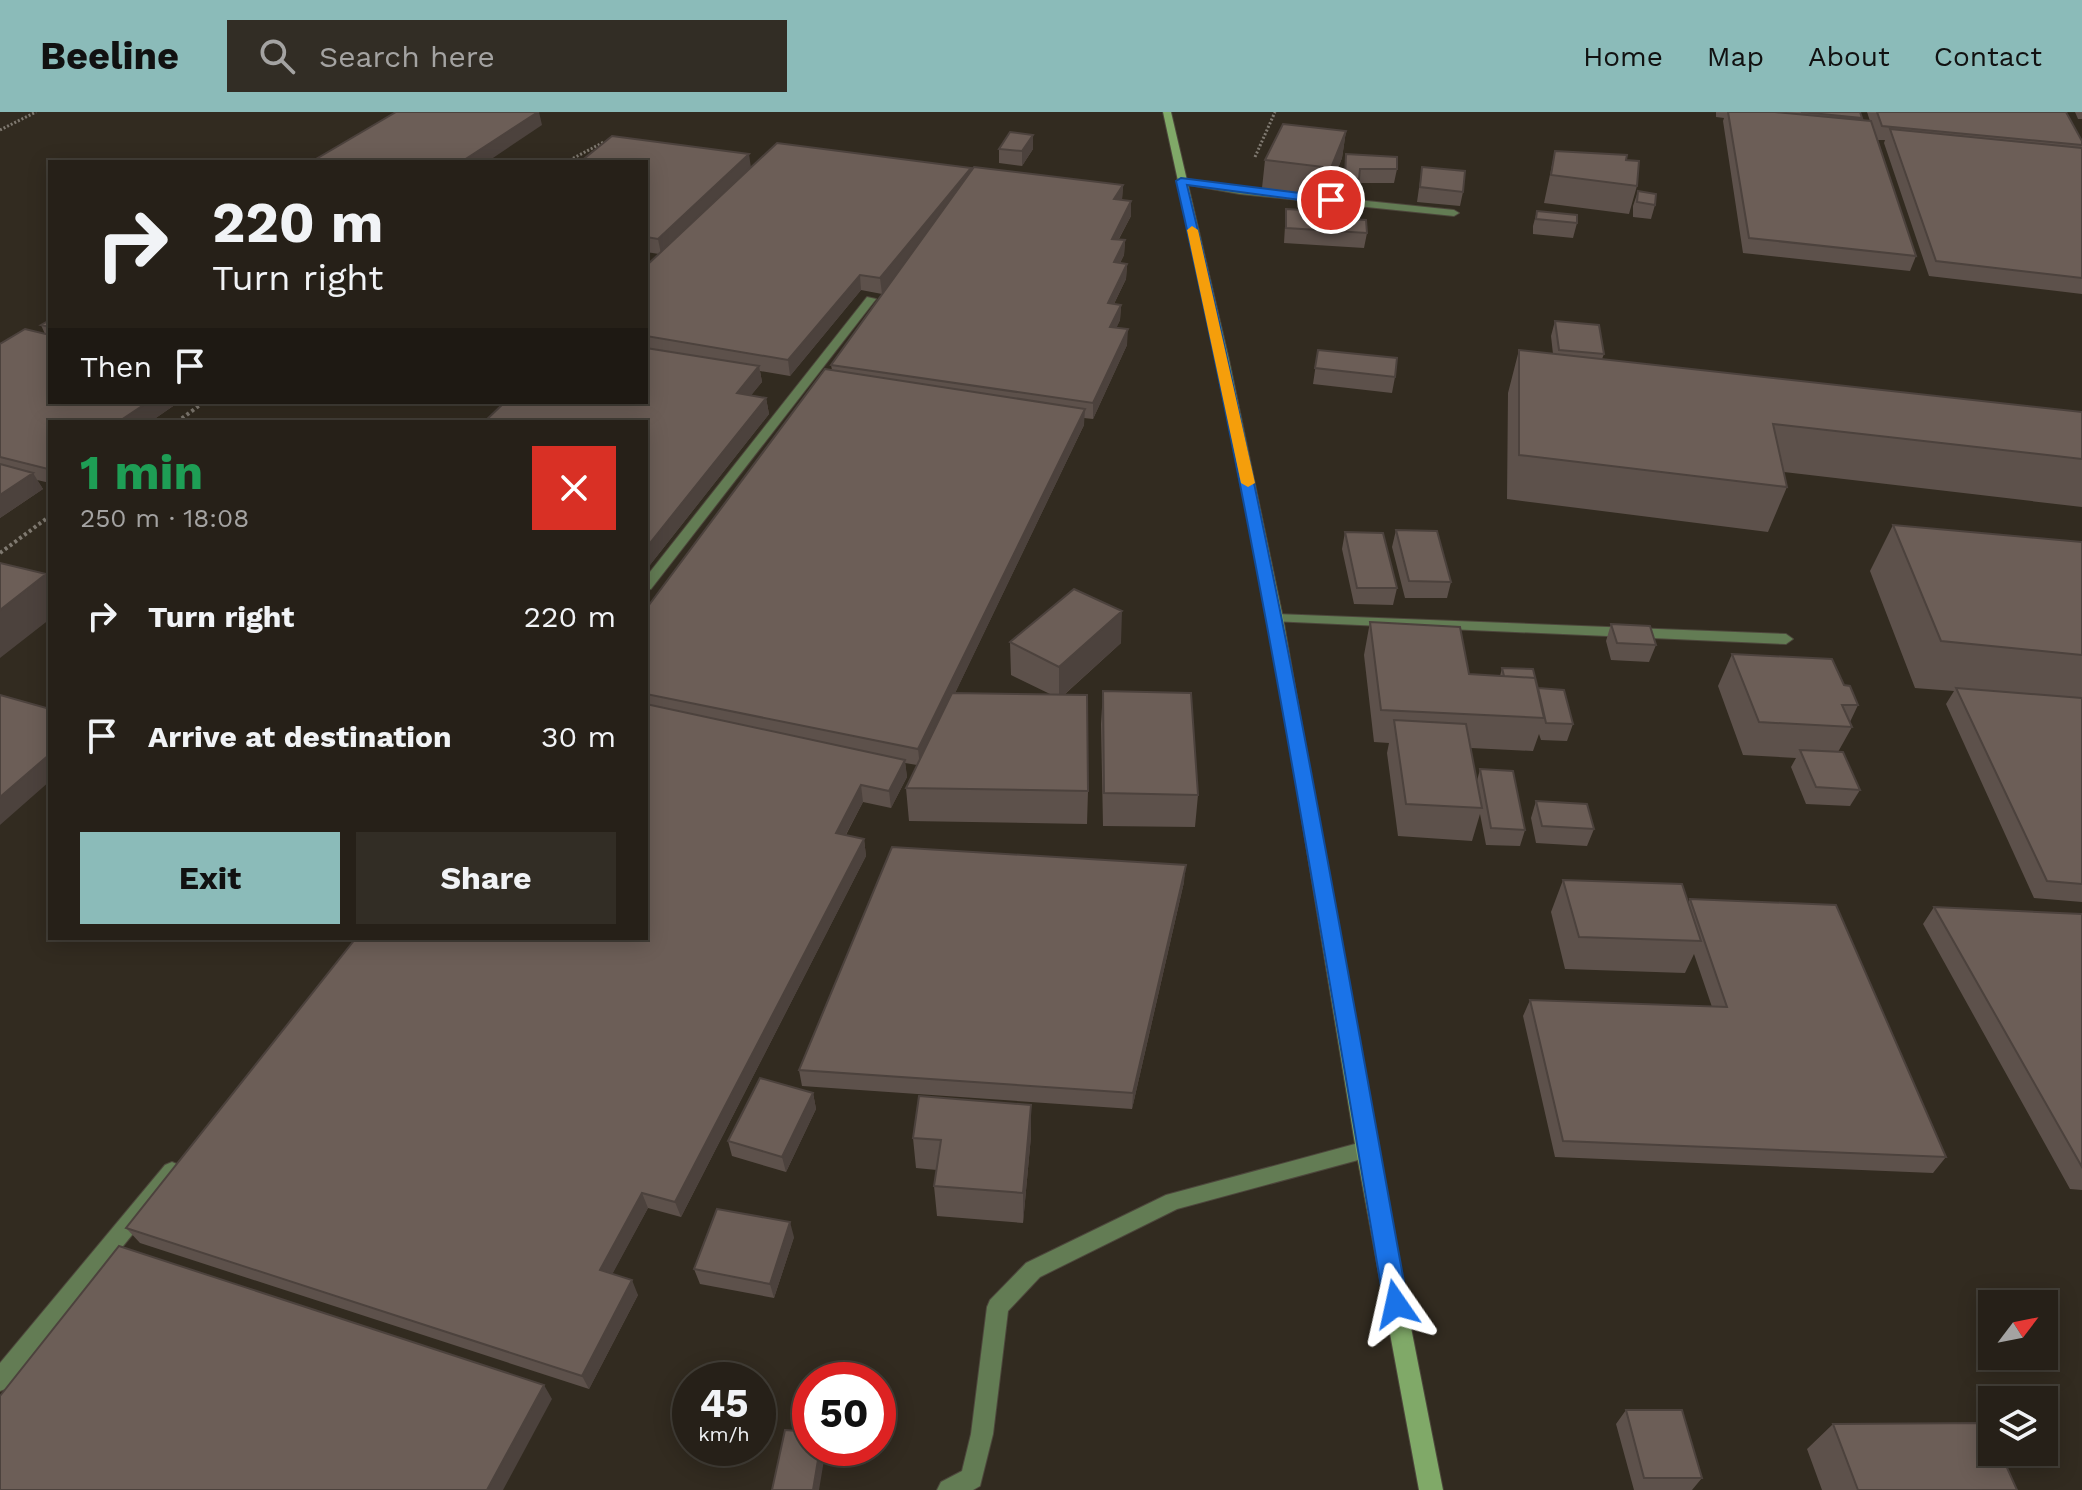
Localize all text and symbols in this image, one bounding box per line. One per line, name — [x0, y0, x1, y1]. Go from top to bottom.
search box — [227, 20, 787, 92]
text: Beeline — [40, 34, 179, 78]
icon: search — [255, 34, 299, 78]
text: Search here — [319, 39, 495, 74]
text: Home — [1583, 40, 1663, 73]
text: Map — [1707, 40, 1764, 73]
text: About — [1808, 40, 1890, 73]
text: Contact — [1934, 40, 2042, 73]
pin — [1297, 166, 1365, 234]
icon: arrive — [1309, 178, 1353, 222]
text: 220 m — [212, 190, 384, 256]
icon: right — [80, 192, 184, 296]
text: Turn right — [212, 257, 383, 299]
icon: arrive — [168, 344, 212, 388]
text: Then — [80, 349, 152, 384]
text: 1 min — [80, 444, 203, 501]
button: close — [532, 446, 616, 530]
text: 250 m · 18:08 — [80, 503, 249, 533]
icon: right — [80, 594, 124, 638]
text: Turn right — [148, 599, 294, 634]
text: 220 m — [524, 599, 616, 634]
icon: arrive — [80, 714, 124, 758]
text: Arrive at destination — [148, 719, 452, 754]
text: 30 m — [541, 719, 616, 754]
button: Exit — [80, 832, 340, 924]
button: Share — [356, 832, 616, 924]
position arrow — [1354, 1262, 1438, 1346]
north arrow — [1978, 1290, 2058, 1370]
map controls — [1978, 1290, 2058, 1466]
speed limit sign: 50 — [792, 1362, 896, 1466]
text: 45 — [699, 1380, 749, 1427]
button: layers — [1978, 1386, 2058, 1466]
text: km/h — [698, 1422, 750, 1446]

